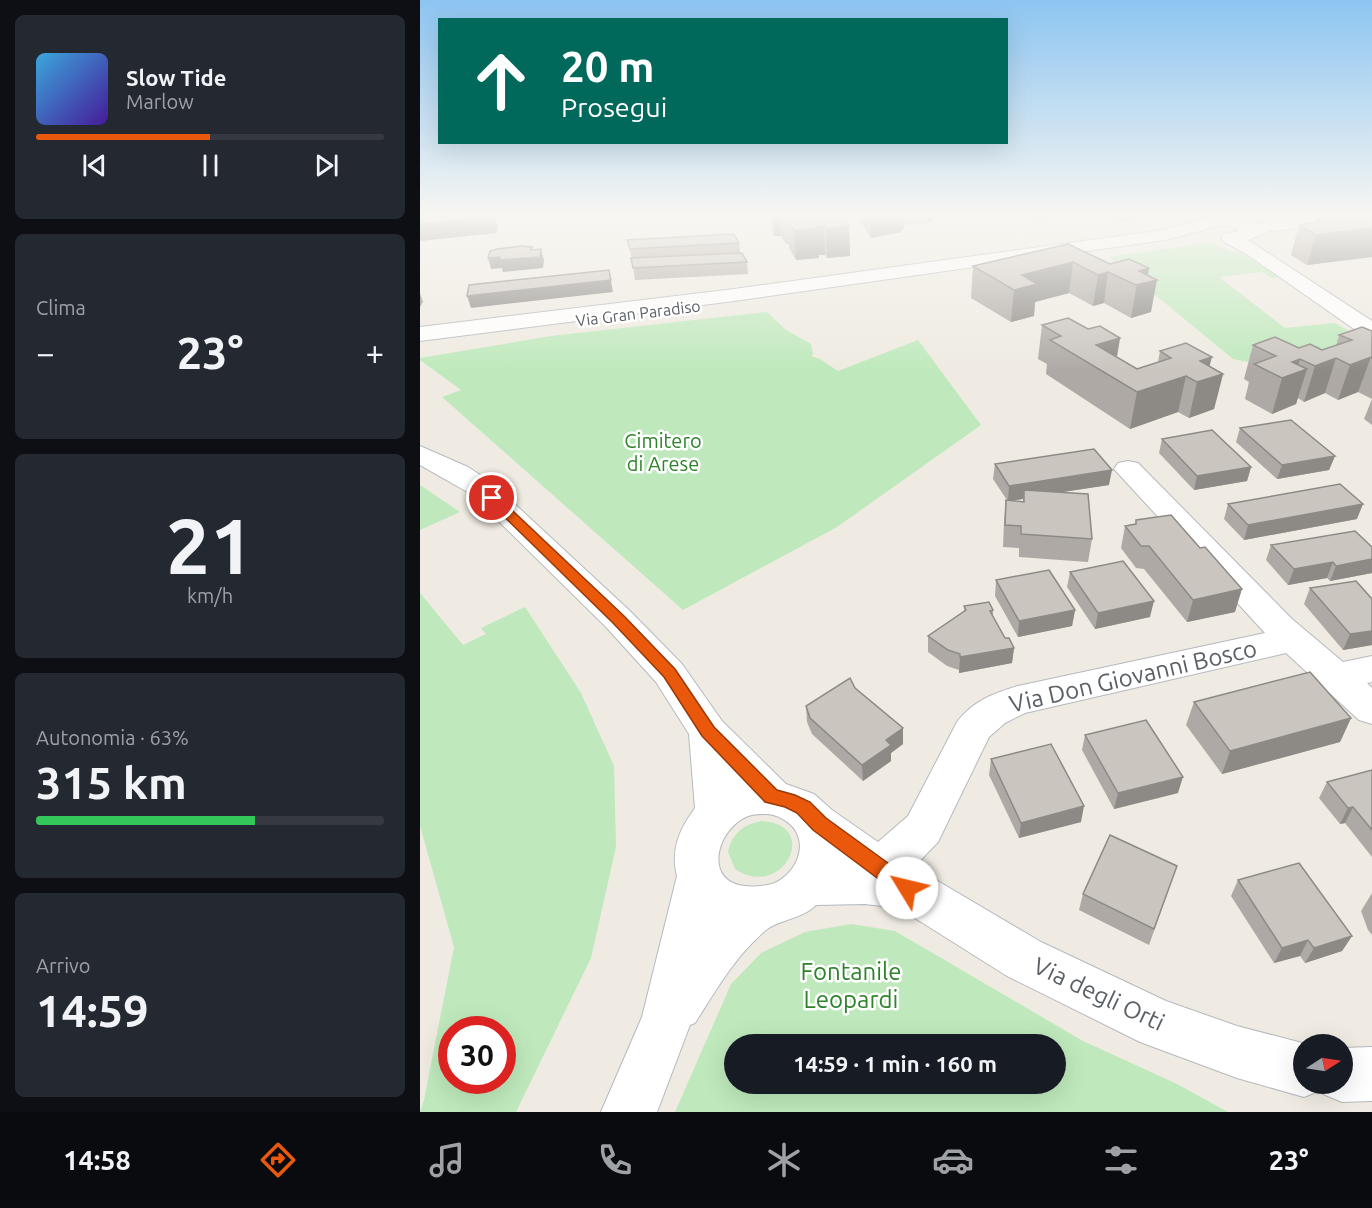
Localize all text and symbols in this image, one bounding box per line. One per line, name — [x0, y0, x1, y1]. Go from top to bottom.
icon: ahead — [462, 42, 540, 120]
text: 20 m — [561, 43, 655, 90]
text: Slow Tide — [126, 65, 226, 90]
text: Marlow — [126, 90, 194, 113]
text: Prosegui — [561, 92, 667, 122]
icon: previous — [78, 149, 111, 182]
icon: pause — [194, 149, 227, 182]
icon: next — [310, 149, 343, 182]
text: Clima — [36, 296, 86, 319]
street label: Via Gran Paradiso — [575, 296, 701, 330]
text: 23° — [177, 327, 243, 378]
text: − — [36, 334, 55, 371]
text: + — [365, 334, 384, 371]
park label: Cimitero di Arese — [624, 429, 702, 475]
pin — [466, 472, 517, 523]
icon: arrive — [475, 481, 508, 514]
text: 21 — [166, 501, 254, 589]
text: km/h — [187, 584, 233, 607]
street label: Via Don Giovanni Bosco — [1007, 634, 1259, 718]
text: Autonomia · 63% — [36, 726, 189, 749]
text: 315 km — [36, 757, 187, 808]
position arrow — [875, 856, 939, 920]
street label: Via degli Orti — [1029, 952, 1169, 1036]
text: Arrivo — [36, 954, 90, 977]
park label: Fontanile Leopardi — [800, 958, 902, 1013]
text: 14:59 — [36, 985, 149, 1036]
speed limit sign: 30 — [438, 1016, 516, 1094]
north arrow — [1293, 1034, 1353, 1094]
map controls — [1293, 1034, 1353, 1094]
text: 14:59 · 1 min · 160 m — [793, 1051, 997, 1076]
icon: directions — [257, 1139, 299, 1181]
icon: music — [426, 1139, 468, 1181]
icon: phone — [594, 1139, 636, 1181]
icon: climate — [763, 1139, 805, 1181]
icon: car — [932, 1139, 974, 1181]
icon: filters — [1100, 1139, 1142, 1181]
text: 14:58 — [63, 1145, 131, 1175]
text: 23° — [1269, 1145, 1309, 1175]

